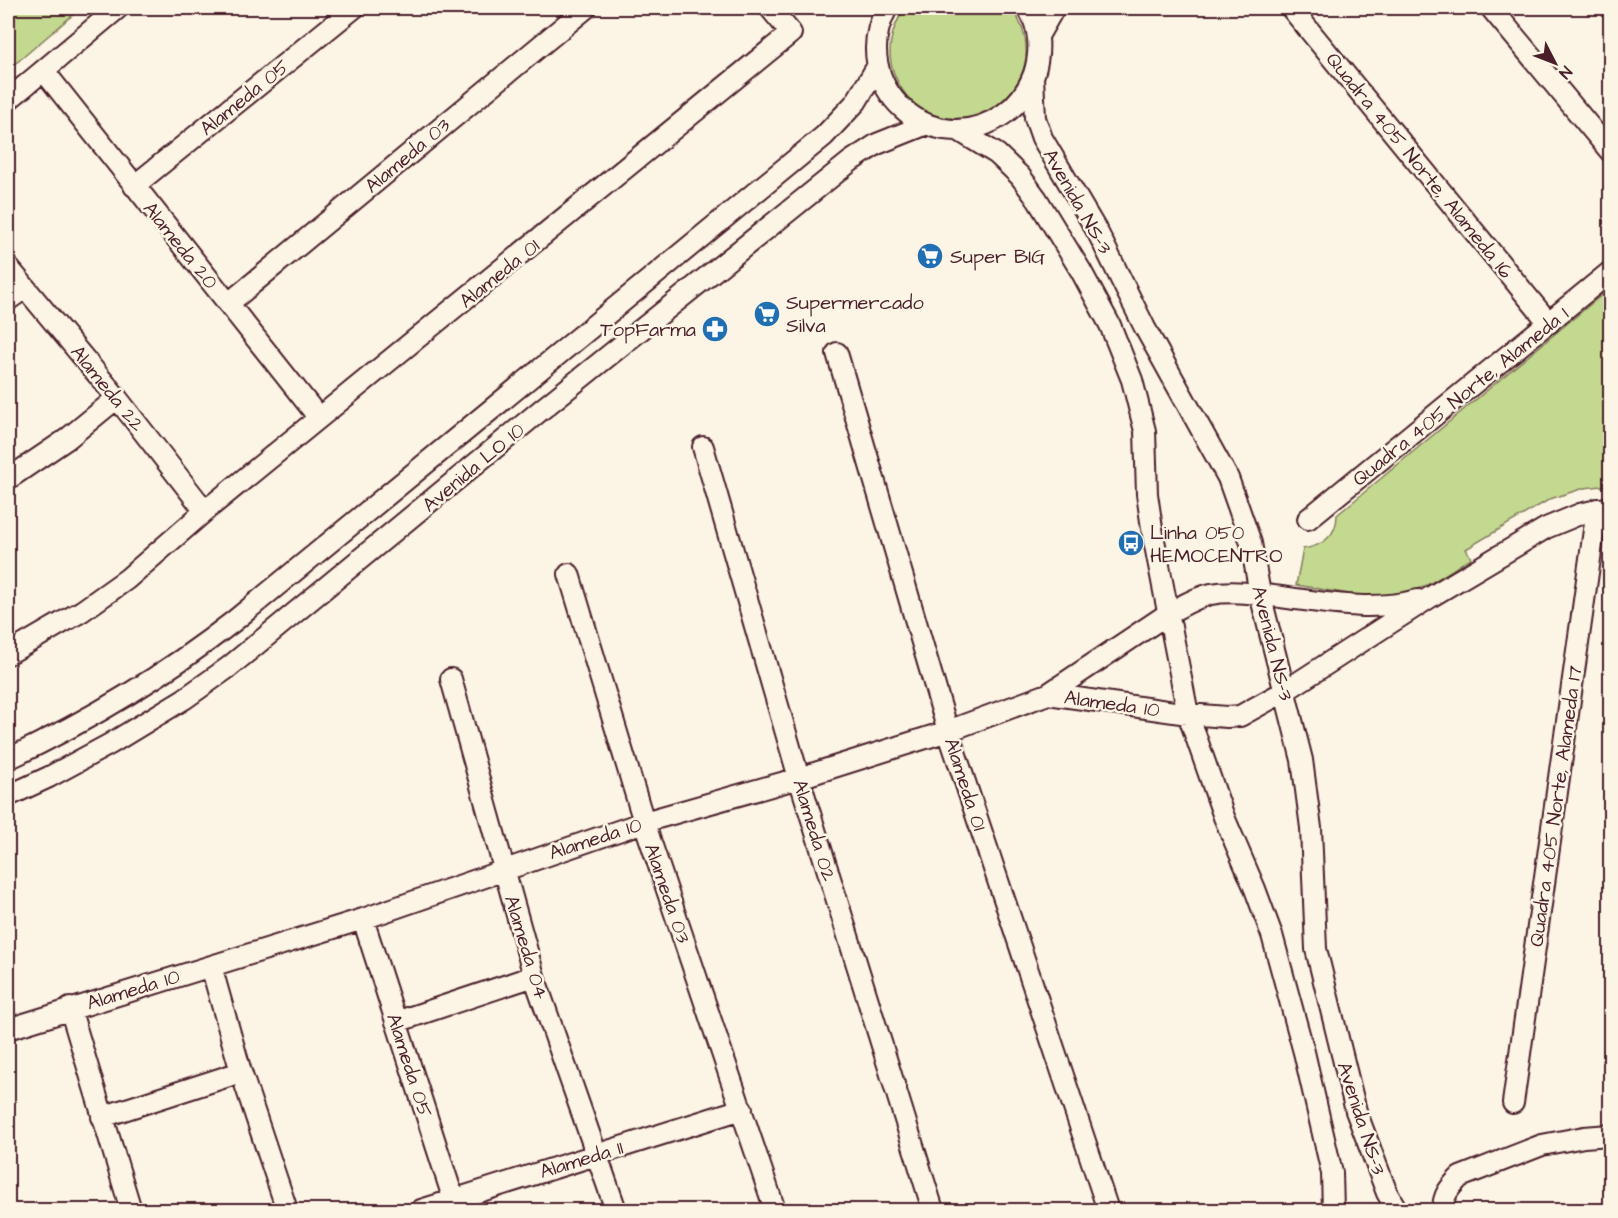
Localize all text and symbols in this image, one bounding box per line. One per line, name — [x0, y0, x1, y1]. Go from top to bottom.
north arrow — [1525, 33, 1585, 93]
street label: Quadra 405 Norte, Alameda 16 — [1319, 47, 1520, 285]
street label: Alameda 05 — [194, 53, 295, 143]
text: N — [1554, 61, 1577, 83]
street label: Alameda 03 — [359, 112, 456, 200]
street label: Avenida NS-3 — [1036, 144, 1119, 259]
street label: Alameda 20 — [136, 196, 224, 296]
street label: Alameda 01 — [453, 232, 546, 315]
supermarket icon: Super BIG — [915, 241, 945, 271]
place label: Super BIG — [950, 243, 1045, 271]
place label: Supermercado Silva — [786, 289, 924, 340]
supermarket icon: Supermercado Silva — [752, 299, 782, 329]
street label: Quadra 405 Norte, Alameda 1 — [1346, 300, 1575, 493]
pharmacy icon: TopFarma — [700, 314, 730, 344]
place label: TopFarma — [600, 316, 696, 344]
street label: Alameda 22 — [64, 339, 151, 438]
street label: Avenida LO 10 — [416, 416, 531, 519]
place label: Linha 050 HEMOCENTRO — [1150, 519, 1283, 570]
bus stop icon: Linha 050 HEMOCENTRO — [1116, 528, 1146, 558]
street label: Avenida NS-3 — [1244, 583, 1300, 704]
street label: Quadra 405 Norte, Alameda 17 — [1522, 664, 1590, 948]
street label: Alameda 10 — [1062, 683, 1162, 725]
street label: Alameda 01 — [937, 734, 993, 835]
street label: Alameda 02 — [785, 776, 843, 885]
street label: Alameda 10 — [545, 811, 646, 867]
street label: Alameda 03 — [637, 840, 697, 947]
street label: Alameda 04 — [497, 892, 555, 1003]
street label: Alameda 10 — [83, 962, 184, 1017]
street label: Alameda 05 — [379, 1010, 439, 1121]
street label: Avenida NS-3 — [1330, 1058, 1392, 1178]
street label: Alameda 11 — [536, 1134, 627, 1186]

